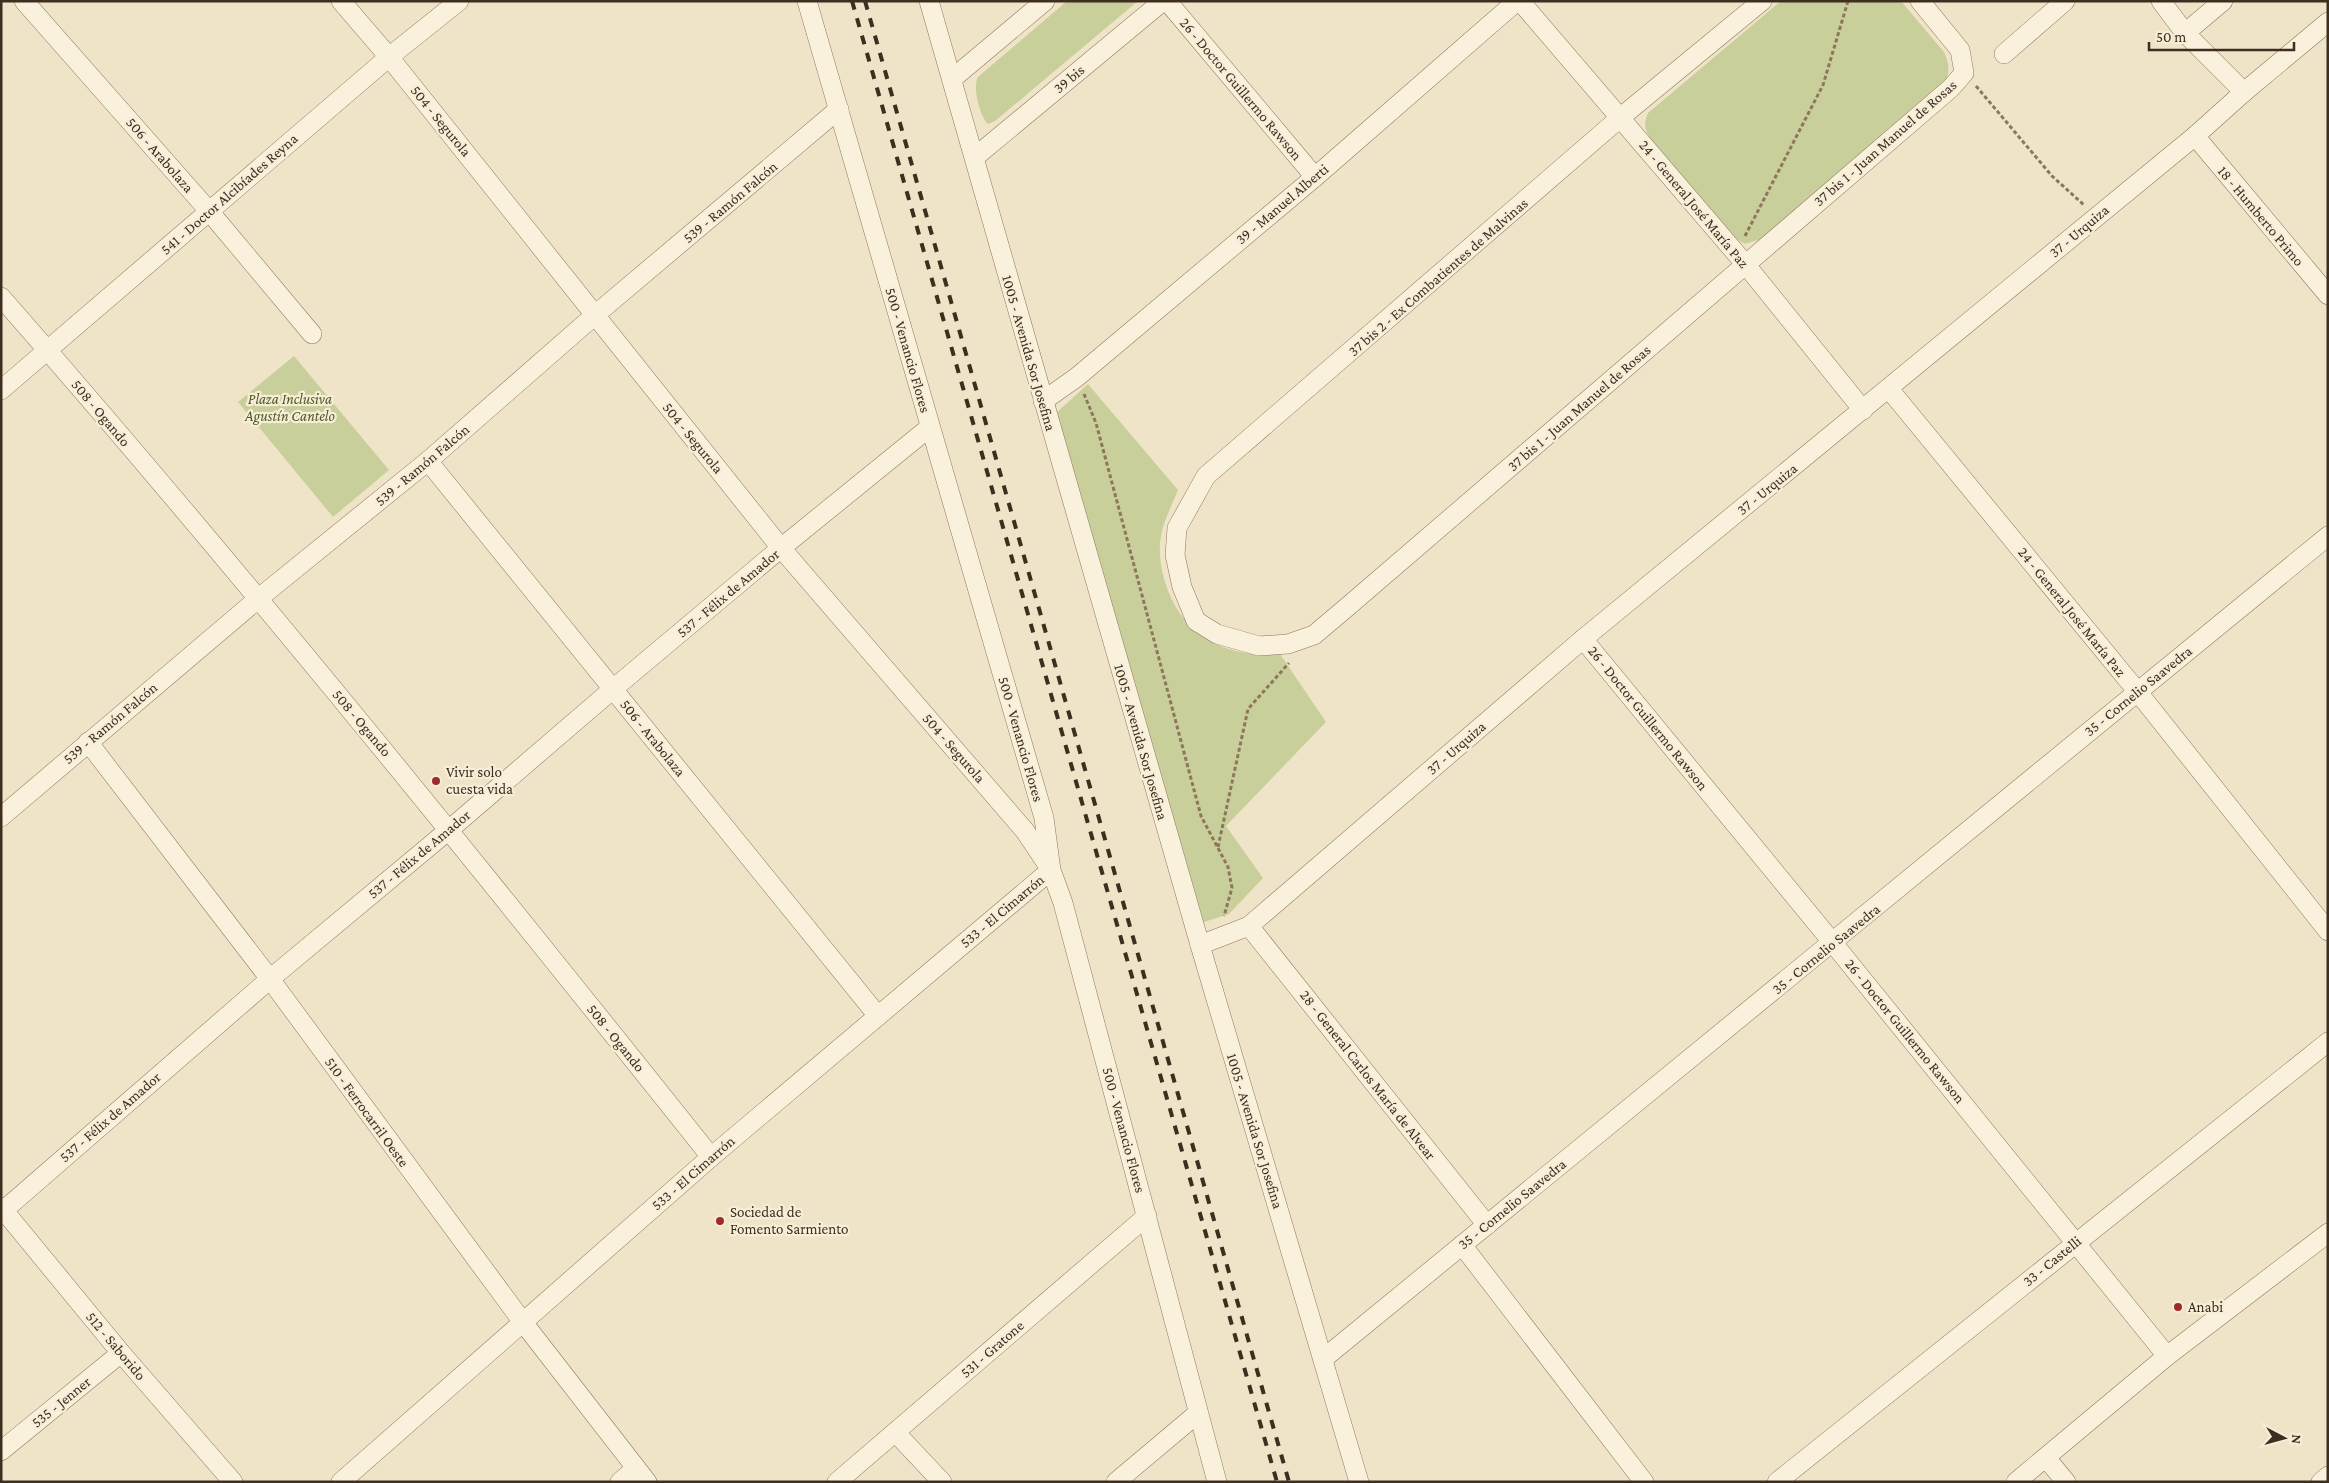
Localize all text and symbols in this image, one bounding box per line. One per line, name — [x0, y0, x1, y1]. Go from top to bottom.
street label: 26 - Doctor Guillermo Rawson — [1177, 15, 1305, 163]
scale bar — [2149, 20, 2294, 52]
text: 50 m — [2156, 29, 2186, 45]
street label: 39 bis — [1050, 62, 1088, 96]
street label: 37 bis 1 - Juan Manuel de Rosas — [1810, 77, 1960, 210]
street label: 504 - Segurola — [407, 82, 474, 160]
street label: 506 - Arabolaza — [123, 114, 197, 196]
street label: 541 - Doctor Alcibíades Reyna — [157, 130, 301, 259]
street label: 24 - General José María Paz — [1635, 137, 1752, 272]
street label: 539 - Ramón Falcón — [680, 158, 780, 246]
street label: 39 - Manuel Alberti — [1233, 161, 1331, 247]
street label: 18 - Humberto Primo — [2215, 163, 2307, 269]
street label: 37 bis 2 - Ex Combatientes de Malvinas — [1345, 195, 1531, 359]
street label: 37 - Urquiza — [2046, 202, 2113, 261]
street label: 1005 - Avenida Sor Josefina — [998, 273, 1059, 433]
street label: 500 - Venancio Flores — [882, 286, 934, 415]
street label: 37 bis 1 - Juan Manuel de Rosas — [1504, 342, 1654, 475]
street label: 508 - Ogando — [68, 376, 134, 450]
park label: Plaza Inclusiva Agustín Cantelo — [244, 391, 335, 425]
street label: 504 - Segurola — [659, 399, 726, 477]
street label: 539 - Ramón Falcón — [372, 421, 472, 509]
street label: 37 - Urquiza — [1734, 460, 1801, 519]
street label: 24 - General José María Paz — [2014, 544, 2129, 680]
street label: 537 - Félix de Amador — [674, 545, 783, 640]
street label: 26 - Doctor Guillermo Rawson — [1585, 643, 1711, 793]
street label: 35 - Cornelio Saavedra — [2081, 643, 2195, 739]
street label: 1005 - Avenida Sor Josefina — [1110, 662, 1171, 822]
street label: 500 - Venancio Flores — [995, 675, 1047, 804]
street label: 539 - Ramón Falcón — [60, 679, 160, 767]
street label: 508 - Ogando — [329, 686, 395, 760]
street label: 506 - Arabolaza — [617, 696, 689, 780]
street label: 504 - Segurola — [919, 710, 988, 787]
street label: 37 - Urquiza — [1423, 718, 1489, 779]
place label: Vivir solo cuesta vida — [446, 764, 513, 797]
marker: Vivir solo cuesta vida — [430, 775, 442, 787]
street label: 537 - Félix de Amador — [365, 806, 474, 901]
street label: 533 - El Cimarrón — [957, 871, 1047, 951]
street label: 35 - Cornelio Saavedra — [1769, 901, 1883, 997]
street label: 26 - Doctor Guillermo Rawson — [1842, 956, 1968, 1106]
street label: 28 - General Carlos María de Alvear — [1297, 987, 1440, 1163]
street label: 508 - Ogando — [583, 1001, 648, 1076]
street label: 1005 - Avenida Sor Josefina — [1223, 1052, 1286, 1211]
street label: 510 - Ferrocarril Oeste — [322, 1054, 412, 1170]
street label: 500 - Venancio Flores — [1100, 1065, 1149, 1195]
street label: 537 - Félix de Amador — [56, 1068, 164, 1165]
street label: 533 - El Cimarrón — [648, 1133, 738, 1213]
street label: 35 - Cornelio Saavedra — [1455, 1156, 1569, 1252]
place label: Sociedad de Fomento Sarmiento — [730, 1204, 849, 1237]
marker: Sociedad de Fomento Sarmiento — [714, 1215, 726, 1227]
street label: 33 - Castelli — [2020, 1233, 2084, 1289]
place label: Anabi — [2188, 1299, 2223, 1315]
marker: Anabi — [2172, 1301, 2184, 1313]
street label: 512 - Saborido — [83, 1309, 149, 1383]
street label: 531 - Gratone — [957, 1317, 1027, 1381]
street label: 535 - Jenner — [28, 1373, 95, 1431]
north arrow — [2259, 1413, 2309, 1463]
text: N — [2288, 1434, 2305, 1445]

